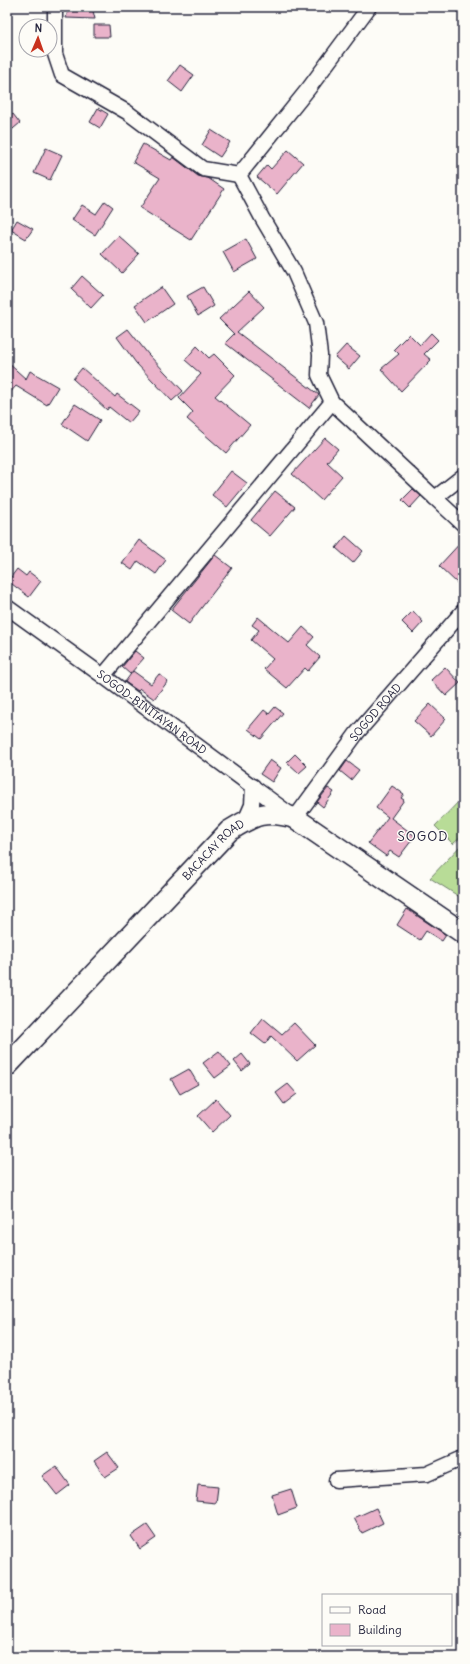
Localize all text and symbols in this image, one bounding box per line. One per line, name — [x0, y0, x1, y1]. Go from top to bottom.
north arrow — [18, 18, 58, 58]
text: N — [34, 21, 42, 35]
street label: SOGOD-BINITAYAN ROAD — [94, 667, 210, 757]
street label: SOGOD ROAD — [347, 680, 404, 744]
street label: BACACAY ROAD — [179, 816, 247, 883]
district label: SOGOD — [398, 828, 448, 845]
legend — [322, 1594, 452, 1646]
text: Road — [358, 1602, 386, 1617]
text: Building — [358, 1622, 402, 1637]

